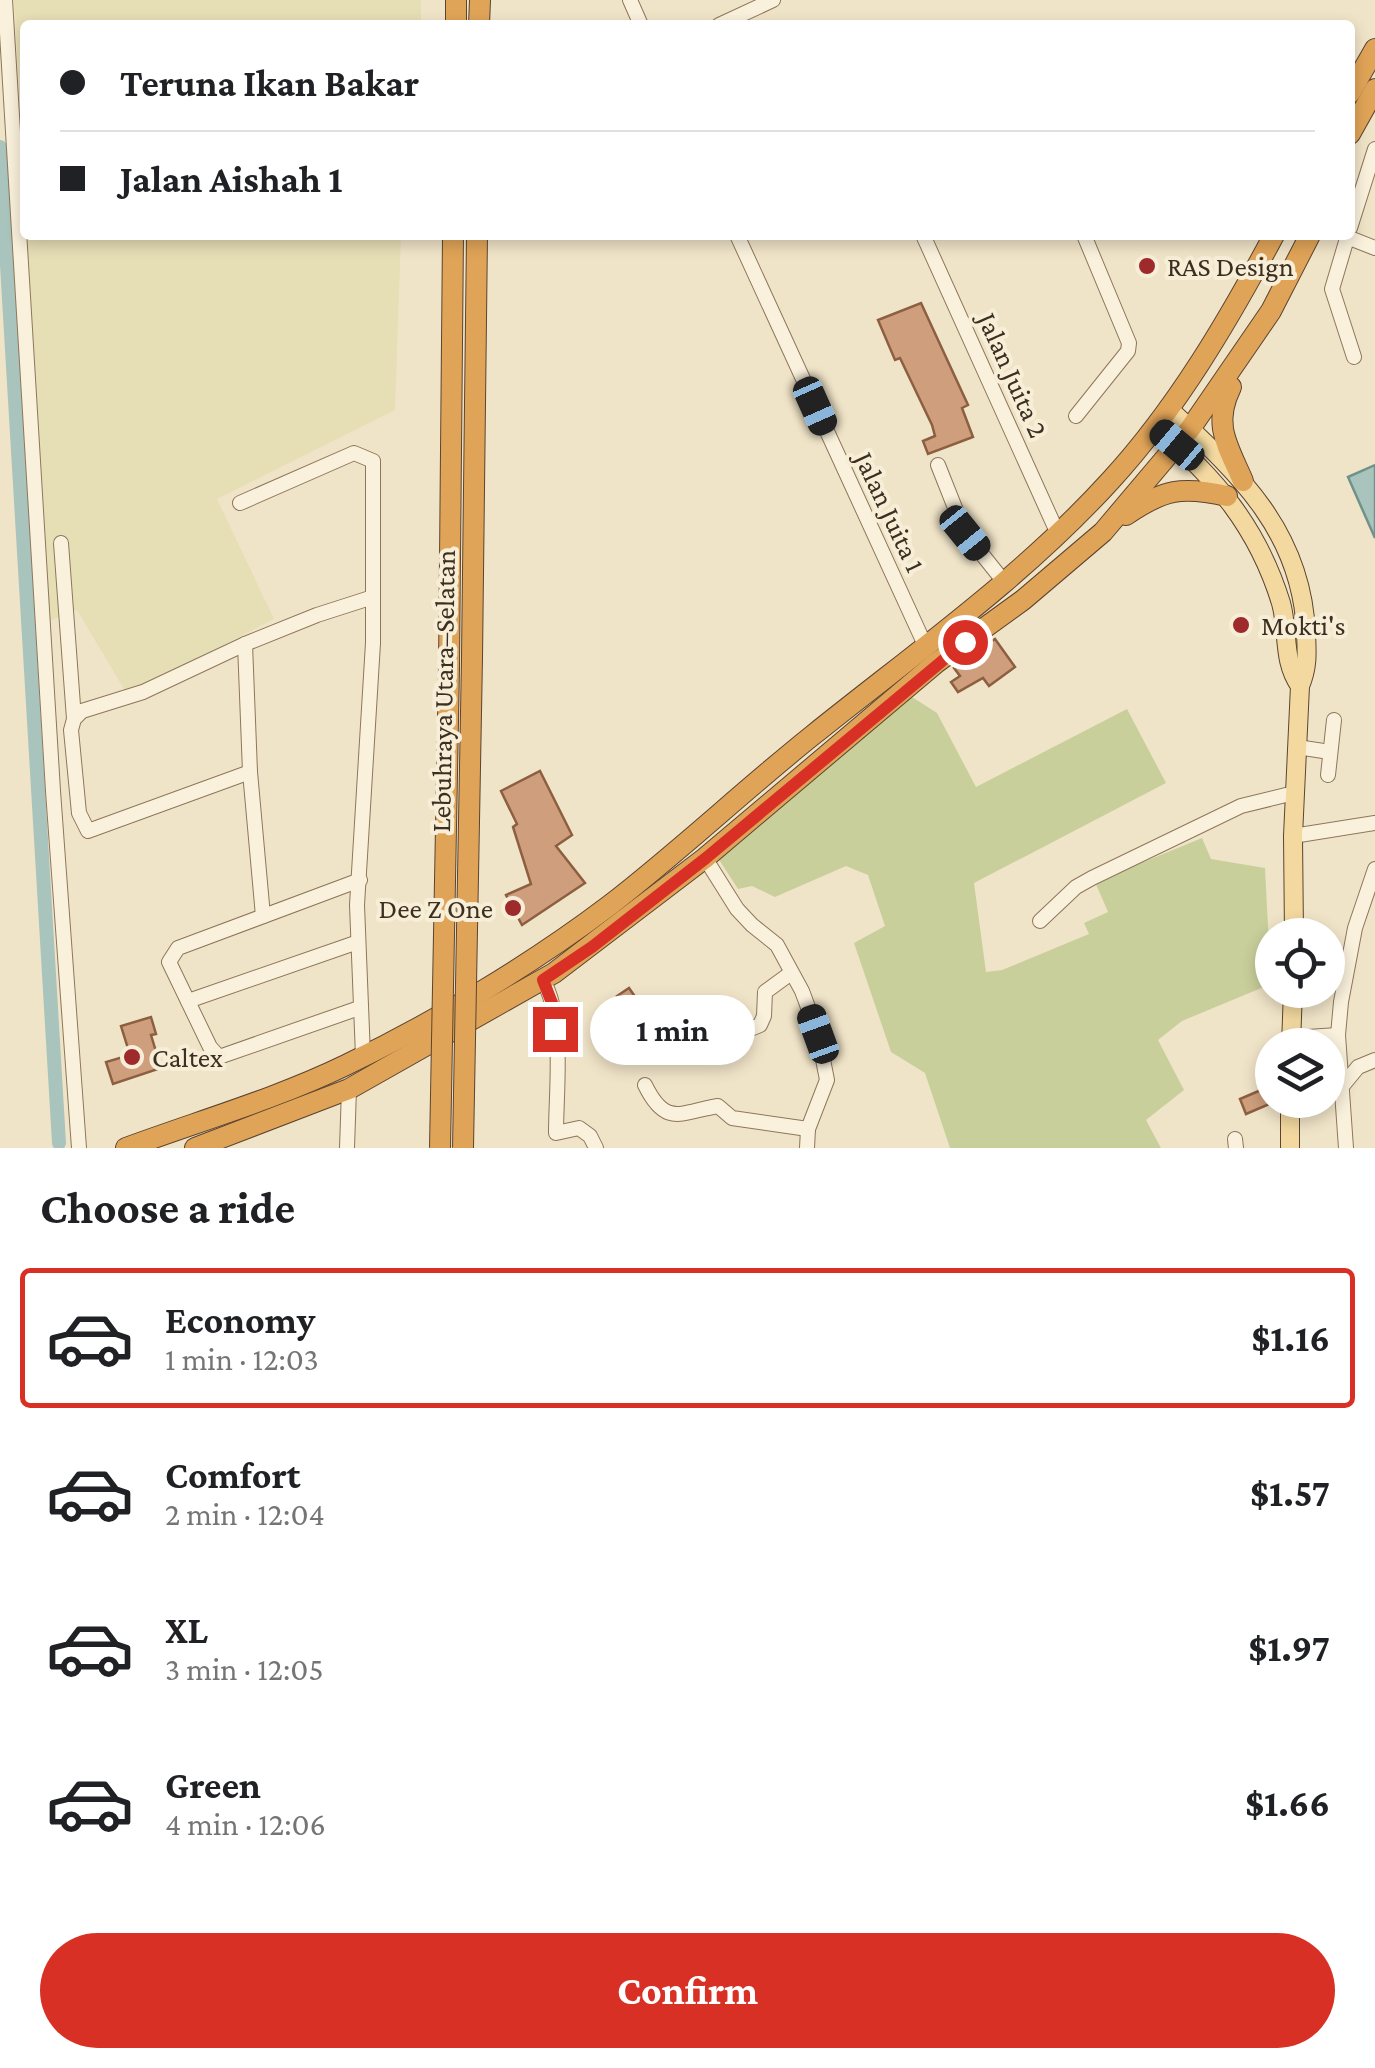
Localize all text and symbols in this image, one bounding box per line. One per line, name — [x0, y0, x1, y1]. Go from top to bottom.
text: Teruna Ikan Bakar — [120, 62, 419, 104]
text: Jalan Aishah 1 — [120, 158, 342, 200]
place label: RAS Design — [1167, 251, 1294, 282]
marker: RAS Design — [1136, 255, 1158, 277]
street label: Jalan Juita 2 — [971, 305, 1054, 442]
car — [789, 372, 841, 440]
car — [1144, 414, 1210, 476]
street label: Jalan Juita 1 — [847, 444, 931, 577]
car — [934, 500, 996, 566]
street label: Lebuhraya Utara–Selatan — [425, 549, 461, 833]
place label: Mokti's — [1261, 610, 1346, 641]
marker: Mokti's — [1230, 614, 1252, 636]
route start — [943, 620, 988, 665]
place label: Dee Z One — [379, 893, 493, 924]
marker: Dee Z One — [502, 897, 524, 919]
map controls — [1255, 918, 1345, 1118]
button: locate — [1255, 918, 1345, 1008]
callout: 1 min — [590, 994, 755, 1064]
car — [794, 1001, 842, 1067]
route end — [533, 1007, 578, 1052]
text: 1 min — [636, 1012, 709, 1048]
button: layers — [1255, 1028, 1345, 1118]
place label: Caltex — [152, 1042, 223, 1073]
marker: Caltex — [121, 1046, 143, 1068]
text: Choose a ride — [40, 1183, 295, 1233]
icon: car — [45, 1293, 135, 1383]
text: Economy — [165, 1299, 315, 1341]
text: $1.16 — [1251, 1317, 1330, 1359]
text: 1 min · 12:03 — [165, 1341, 319, 1377]
icon: car — [45, 1448, 135, 1538]
text: Comfort — [165, 1454, 301, 1496]
text: $1.57 — [1250, 1472, 1330, 1514]
text: 2 min · 12:04 — [165, 1496, 325, 1532]
icon: car — [45, 1603, 135, 1693]
text: XL — [165, 1609, 208, 1651]
text: $1.97 — [1248, 1627, 1330, 1669]
text: 3 min · 12:05 — [165, 1651, 324, 1687]
icon: car — [45, 1758, 135, 1848]
text: Green — [165, 1764, 261, 1806]
text: $1.66 — [1245, 1782, 1330, 1824]
text: 4 min · 12:06 — [165, 1806, 326, 1842]
button: Confirm — [40, 1933, 1335, 2048]

